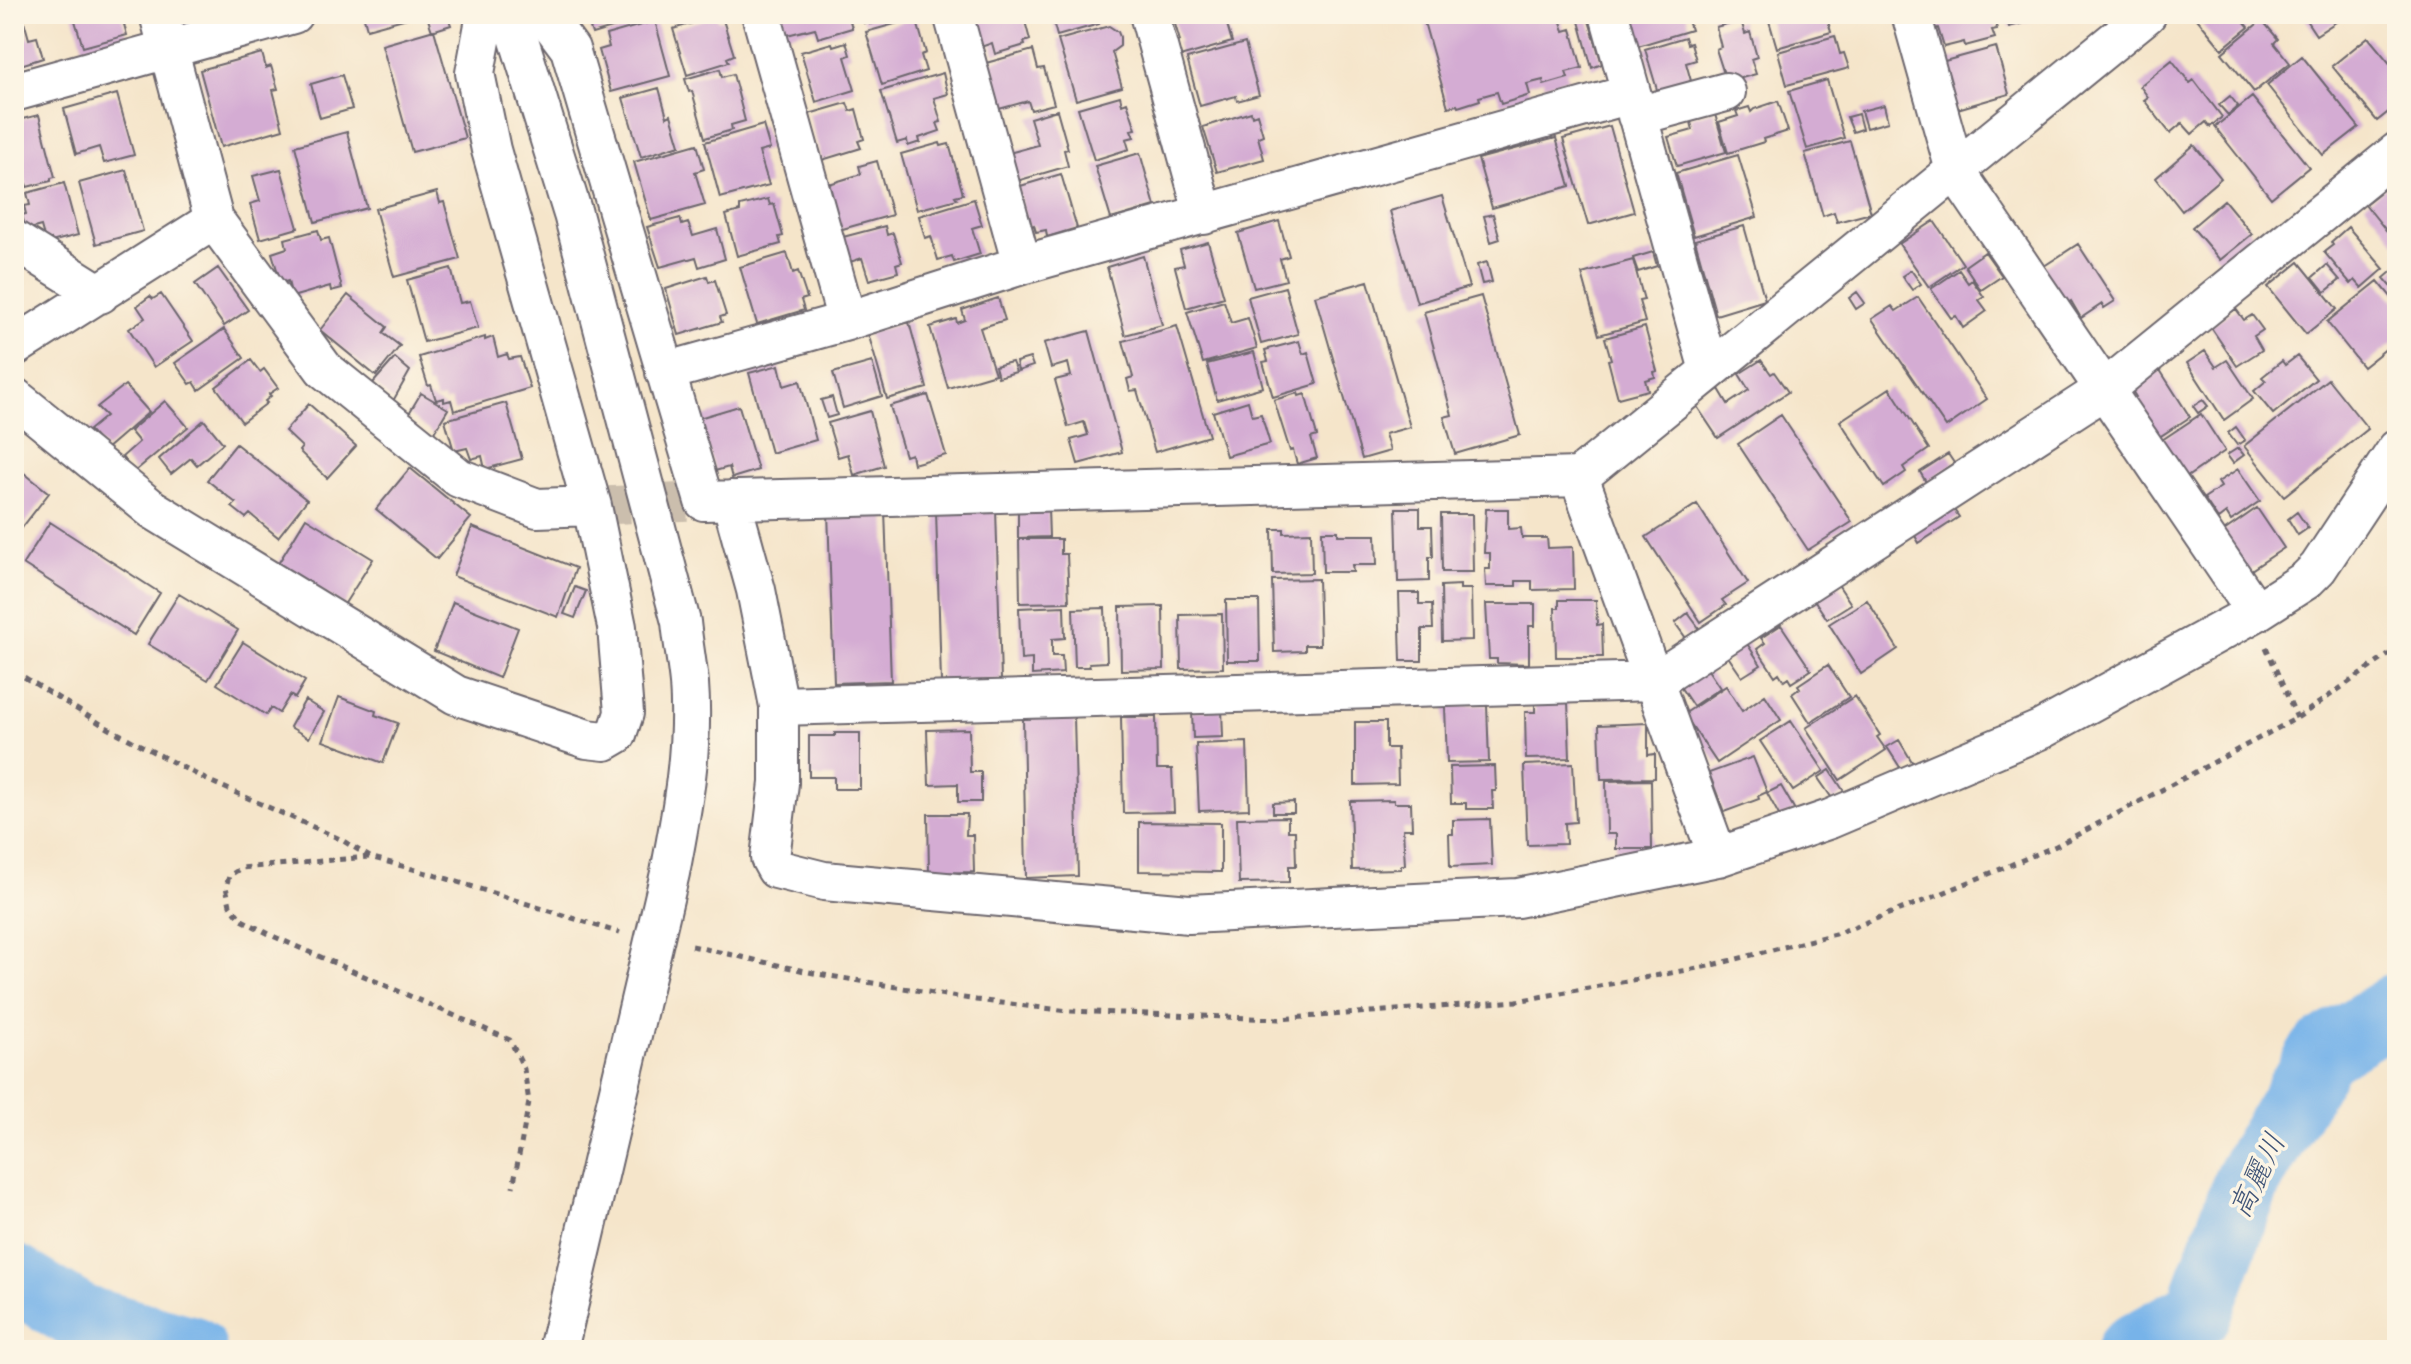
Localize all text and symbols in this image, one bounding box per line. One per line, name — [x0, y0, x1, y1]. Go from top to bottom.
water label: 高麗川 — [2219, 1126, 2293, 1224]

